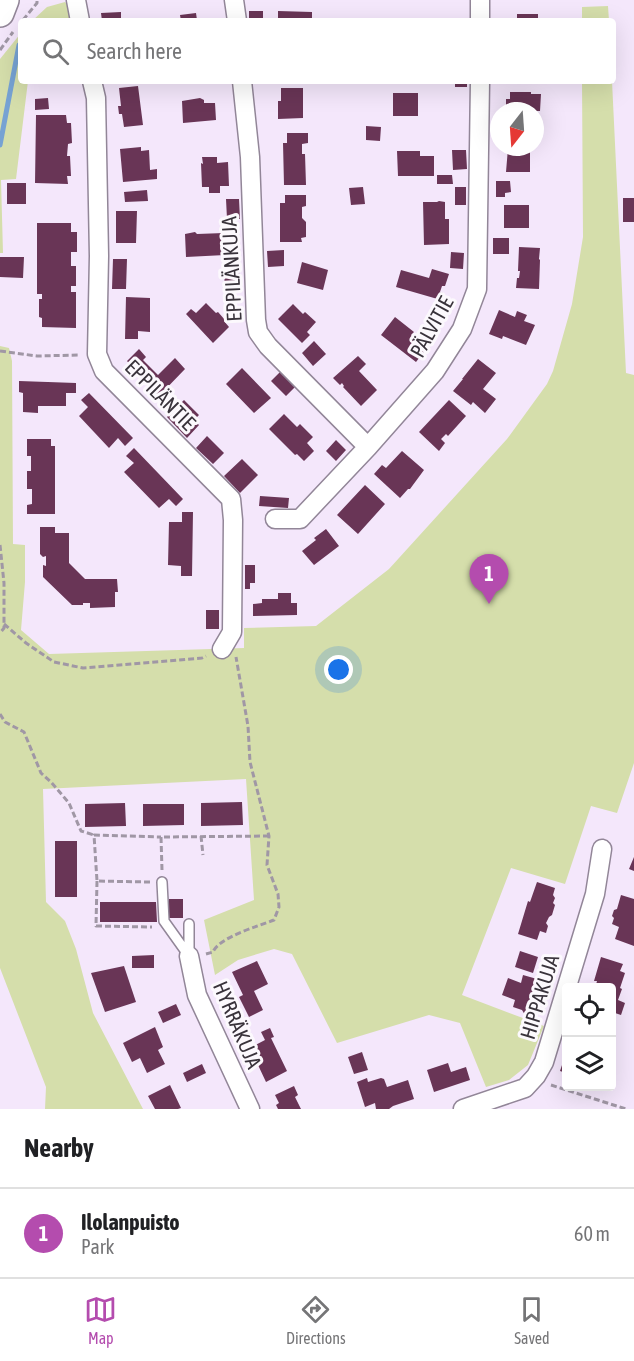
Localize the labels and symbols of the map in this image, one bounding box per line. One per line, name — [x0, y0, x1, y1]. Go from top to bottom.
north arrow — [490, 102, 544, 156]
street label: EPPILÄNKUJA — [216, 215, 246, 322]
street label: PÄLVITIE — [405, 292, 458, 361]
street label: EPPILÄNTIE — [121, 354, 201, 434]
pin: 1 — [470, 554, 508, 604]
your location — [324, 655, 353, 684]
street label: HIPPAKUJA — [515, 951, 563, 1042]
street label: HYRRÄKUJA — [209, 977, 267, 1073]

